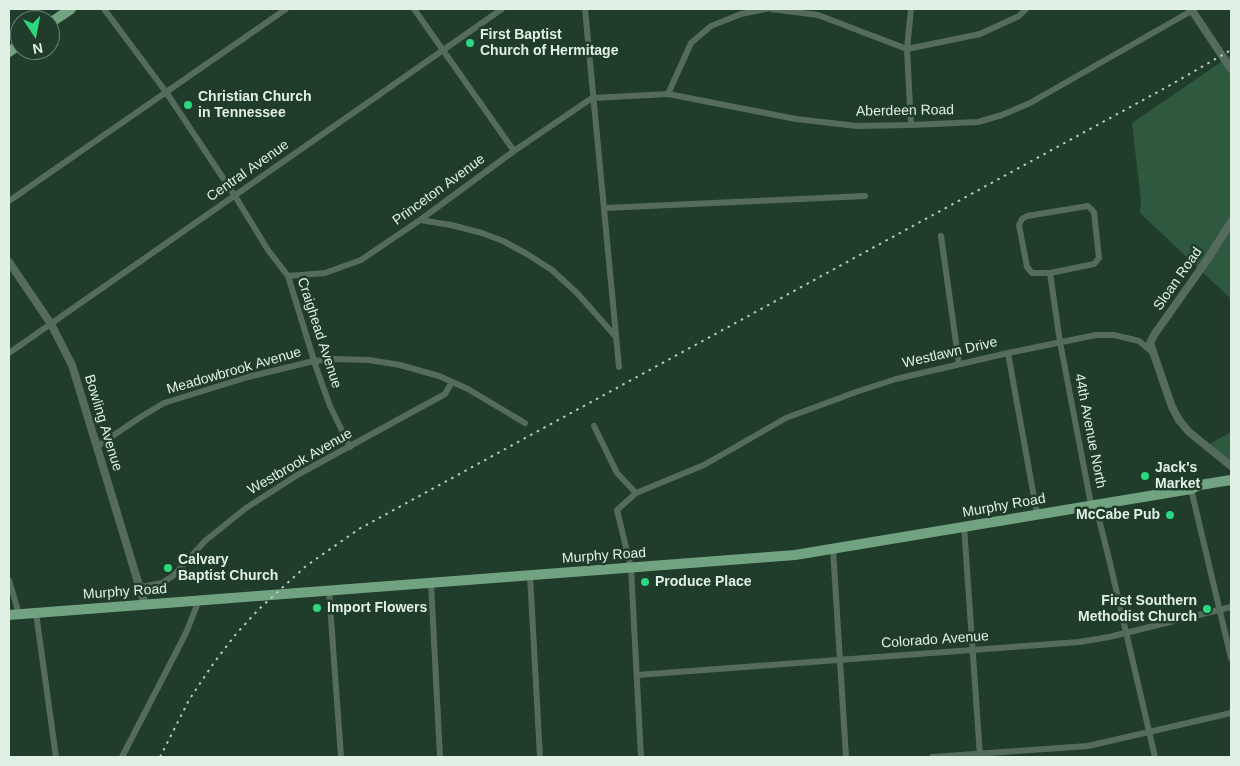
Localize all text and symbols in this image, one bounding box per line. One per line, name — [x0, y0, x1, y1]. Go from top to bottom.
north arrow — [10, 10, 60, 60]
place label: First Baptist Church of Hermitage — [480, 27, 618, 59]
marker: First Baptist Church of Hermitage — [464, 37, 476, 49]
text: N — [31, 40, 44, 58]
place label: Christian Church in Tennessee — [198, 89, 312, 121]
marker: Christian Church in Tennessee — [182, 99, 194, 111]
street label: Aberdeen Road — [856, 102, 954, 120]
street label: Central Avenue — [204, 137, 292, 205]
street label: Princeton Avenue — [389, 151, 489, 229]
street label: Sloan Road — [1150, 244, 1206, 314]
street label: Craighead Avenue — [293, 275, 345, 391]
street label: Westlawn Drive — [901, 334, 999, 372]
street label: Meadowbrook Avenue — [165, 344, 303, 398]
street label: 44th Avenue North — [1071, 372, 1109, 490]
street label: Bowling Avenue — [80, 373, 126, 473]
street label: Westbrook Avenue — [245, 425, 355, 499]
place label: Jack's Market — [1155, 460, 1200, 492]
marker: Jack's Market — [1139, 470, 1151, 482]
street label: Murphy Road — [961, 490, 1047, 522]
place label: McCabe Pub — [1076, 507, 1160, 523]
marker: McCabe Pub — [1164, 509, 1176, 521]
street label: Murphy Road — [561, 545, 647, 567]
place label: Calvary Baptist Church — [178, 552, 278, 584]
marker: Calvary Baptist Church — [162, 562, 174, 574]
place label: Produce Place — [655, 574, 751, 590]
marker: Produce Place — [639, 576, 651, 588]
street label: Murphy Road — [82, 581, 168, 603]
place label: First Southern Methodist Church — [1078, 593, 1197, 626]
place label: Import Flowers — [327, 600, 427, 616]
marker: Import Flowers — [311, 602, 323, 614]
marker: First Southern Methodist Church — [1201, 603, 1213, 615]
street label: Colorado Avenue — [881, 628, 989, 652]

